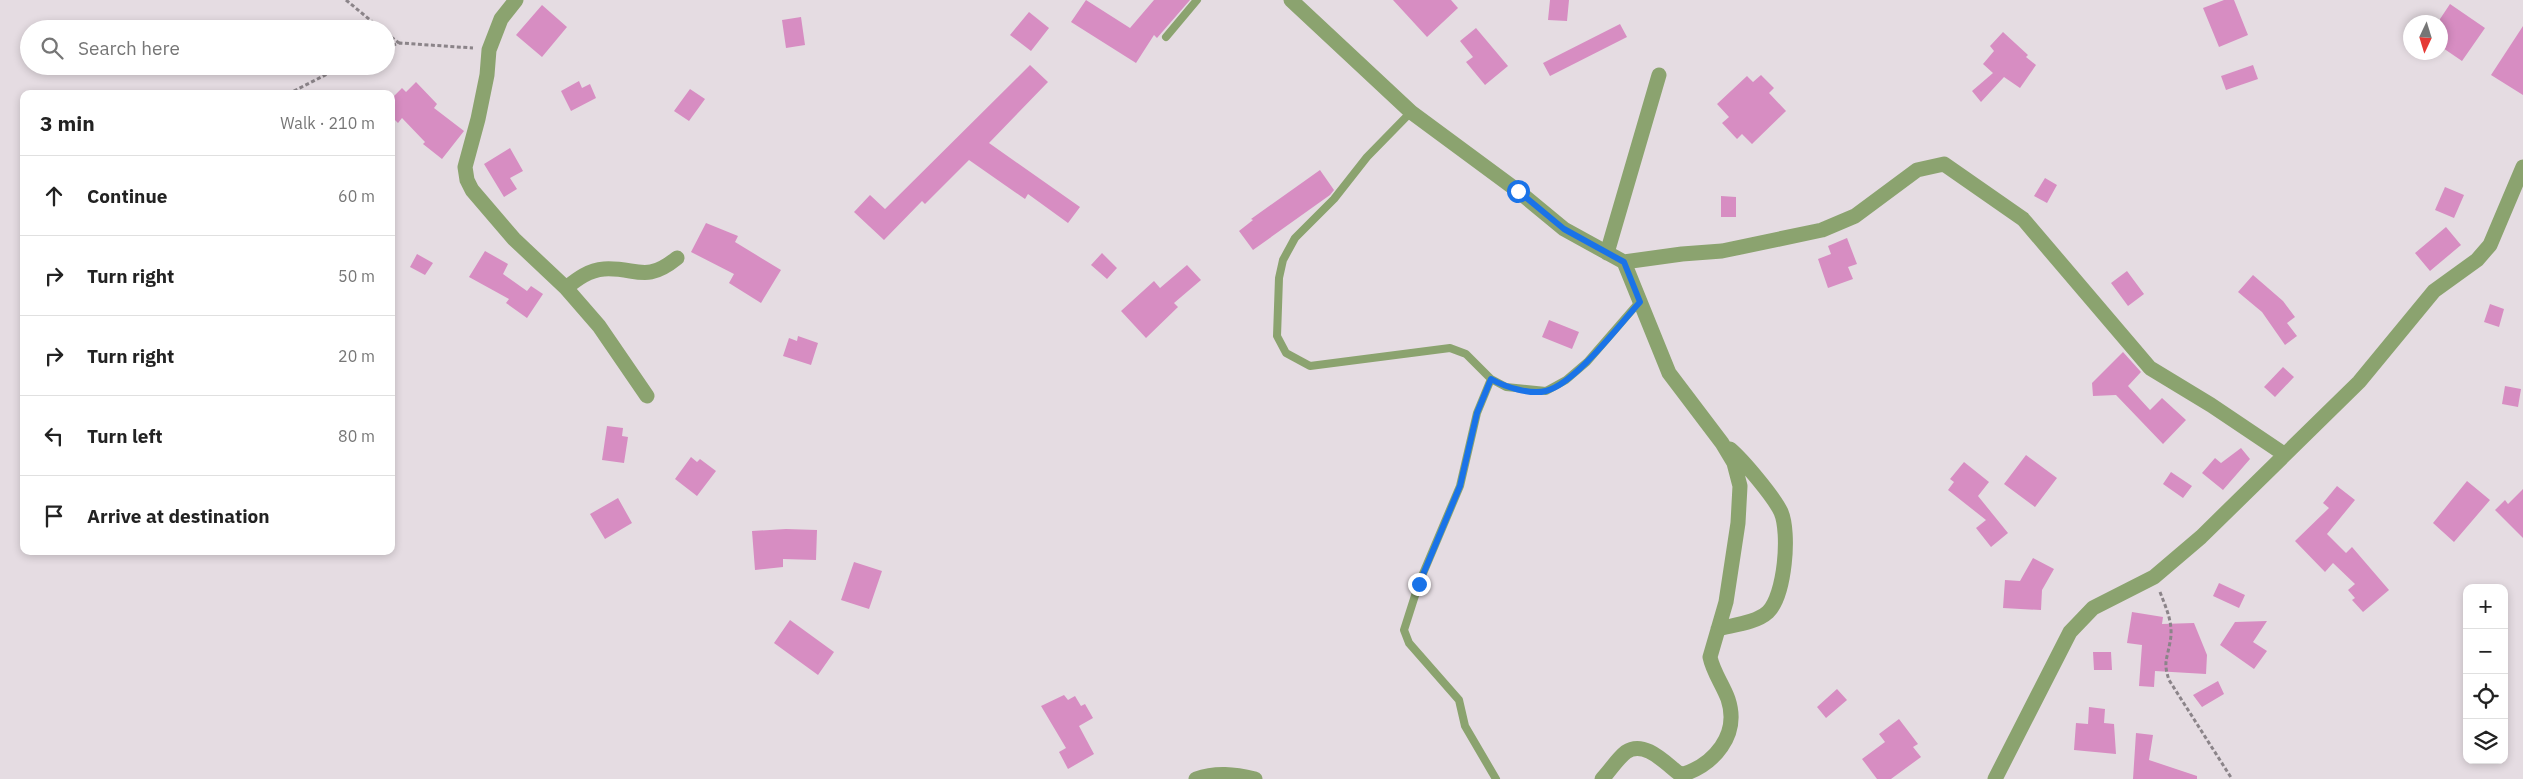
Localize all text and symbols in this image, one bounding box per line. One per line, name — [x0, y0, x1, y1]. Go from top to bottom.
north arrow — [2403, 15, 2448, 60]
search box — [20, 20, 395, 75]
icon: search — [38, 34, 66, 62]
text: Search here — [78, 36, 180, 60]
text: 3 min — [40, 109, 95, 137]
text: Walk · 210 m — [280, 113, 375, 133]
route start — [1507, 180, 1530, 203]
icon: ahead — [40, 182, 68, 210]
text: Continue — [87, 184, 167, 208]
text: 60 m — [338, 186, 375, 206]
icon: right — [40, 262, 68, 290]
text: Turn right — [87, 264, 174, 288]
text: 50 m — [338, 266, 375, 286]
icon: right — [40, 342, 68, 370]
text: Turn right — [87, 344, 174, 368]
text: 20 m — [338, 346, 375, 366]
icon: left — [40, 422, 68, 450]
text: Turn left — [87, 424, 163, 448]
text: 80 m — [338, 426, 375, 446]
icon: arrive — [40, 502, 68, 530]
text: Arrive at destination — [87, 504, 270, 528]
route end — [1408, 573, 1431, 596]
map controls — [2463, 584, 2508, 764]
button: + — [2463, 584, 2508, 629]
button: − — [2463, 629, 2508, 674]
button: locate — [2463, 674, 2508, 719]
button: layers — [2463, 719, 2508, 764]

